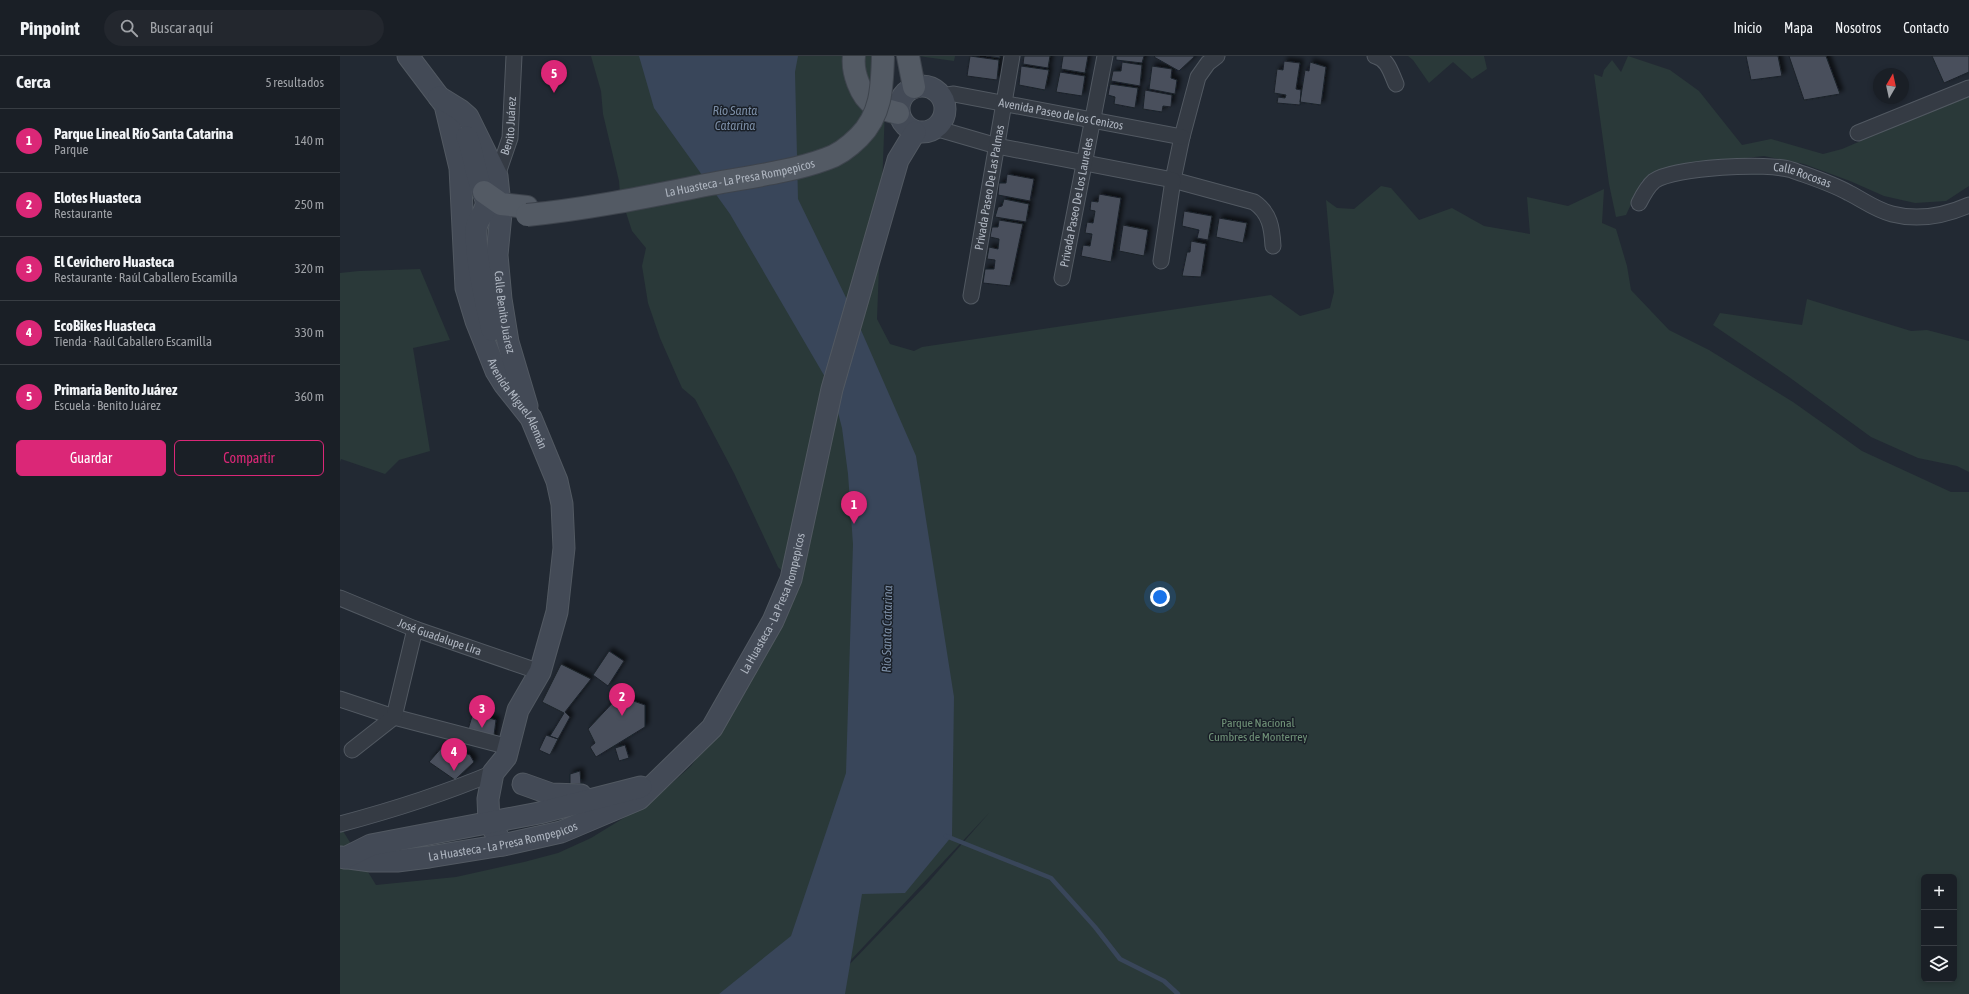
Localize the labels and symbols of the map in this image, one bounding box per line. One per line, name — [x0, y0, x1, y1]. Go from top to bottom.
pin: 5 — [541, 60, 567, 93]
north arrow — [1873, 68, 1909, 104]
street label: Benito Juárez — [498, 96, 519, 157]
street label: Avenida Paseo de los Cenizos — [997, 96, 1125, 133]
water label: Río Santa Catarina — [713, 103, 757, 133]
street label: Privada Paseo De Las Palmas — [972, 124, 1007, 251]
street label: Privada Paseo De Los Laureles — [1057, 136, 1096, 268]
street label: La Huasteca - La Presa Rompepicos — [664, 156, 816, 200]
street label: Calle Rocosas — [1773, 160, 1833, 191]
street label: Calle Benito Juárez — [491, 270, 518, 356]
street label: Avenida Miguel Alemán — [485, 357, 550, 451]
pin: 1 — [841, 491, 867, 524]
street label: La Huasteca - La Presa Rompepicos — [737, 532, 808, 676]
water label: Río Santa Catarina — [879, 585, 895, 673]
your location — [1150, 587, 1170, 607]
street label: José Guadalupe Lira — [396, 616, 483, 658]
pin: 2 — [609, 683, 635, 716]
pin: 3 — [469, 695, 495, 728]
park label: Parque Nacional Cumbres de Monterrey — [1209, 716, 1307, 744]
pin: 4 — [441, 738, 467, 771]
street label: La Huasteca - La Presa Rompepicos — [427, 819, 580, 864]

